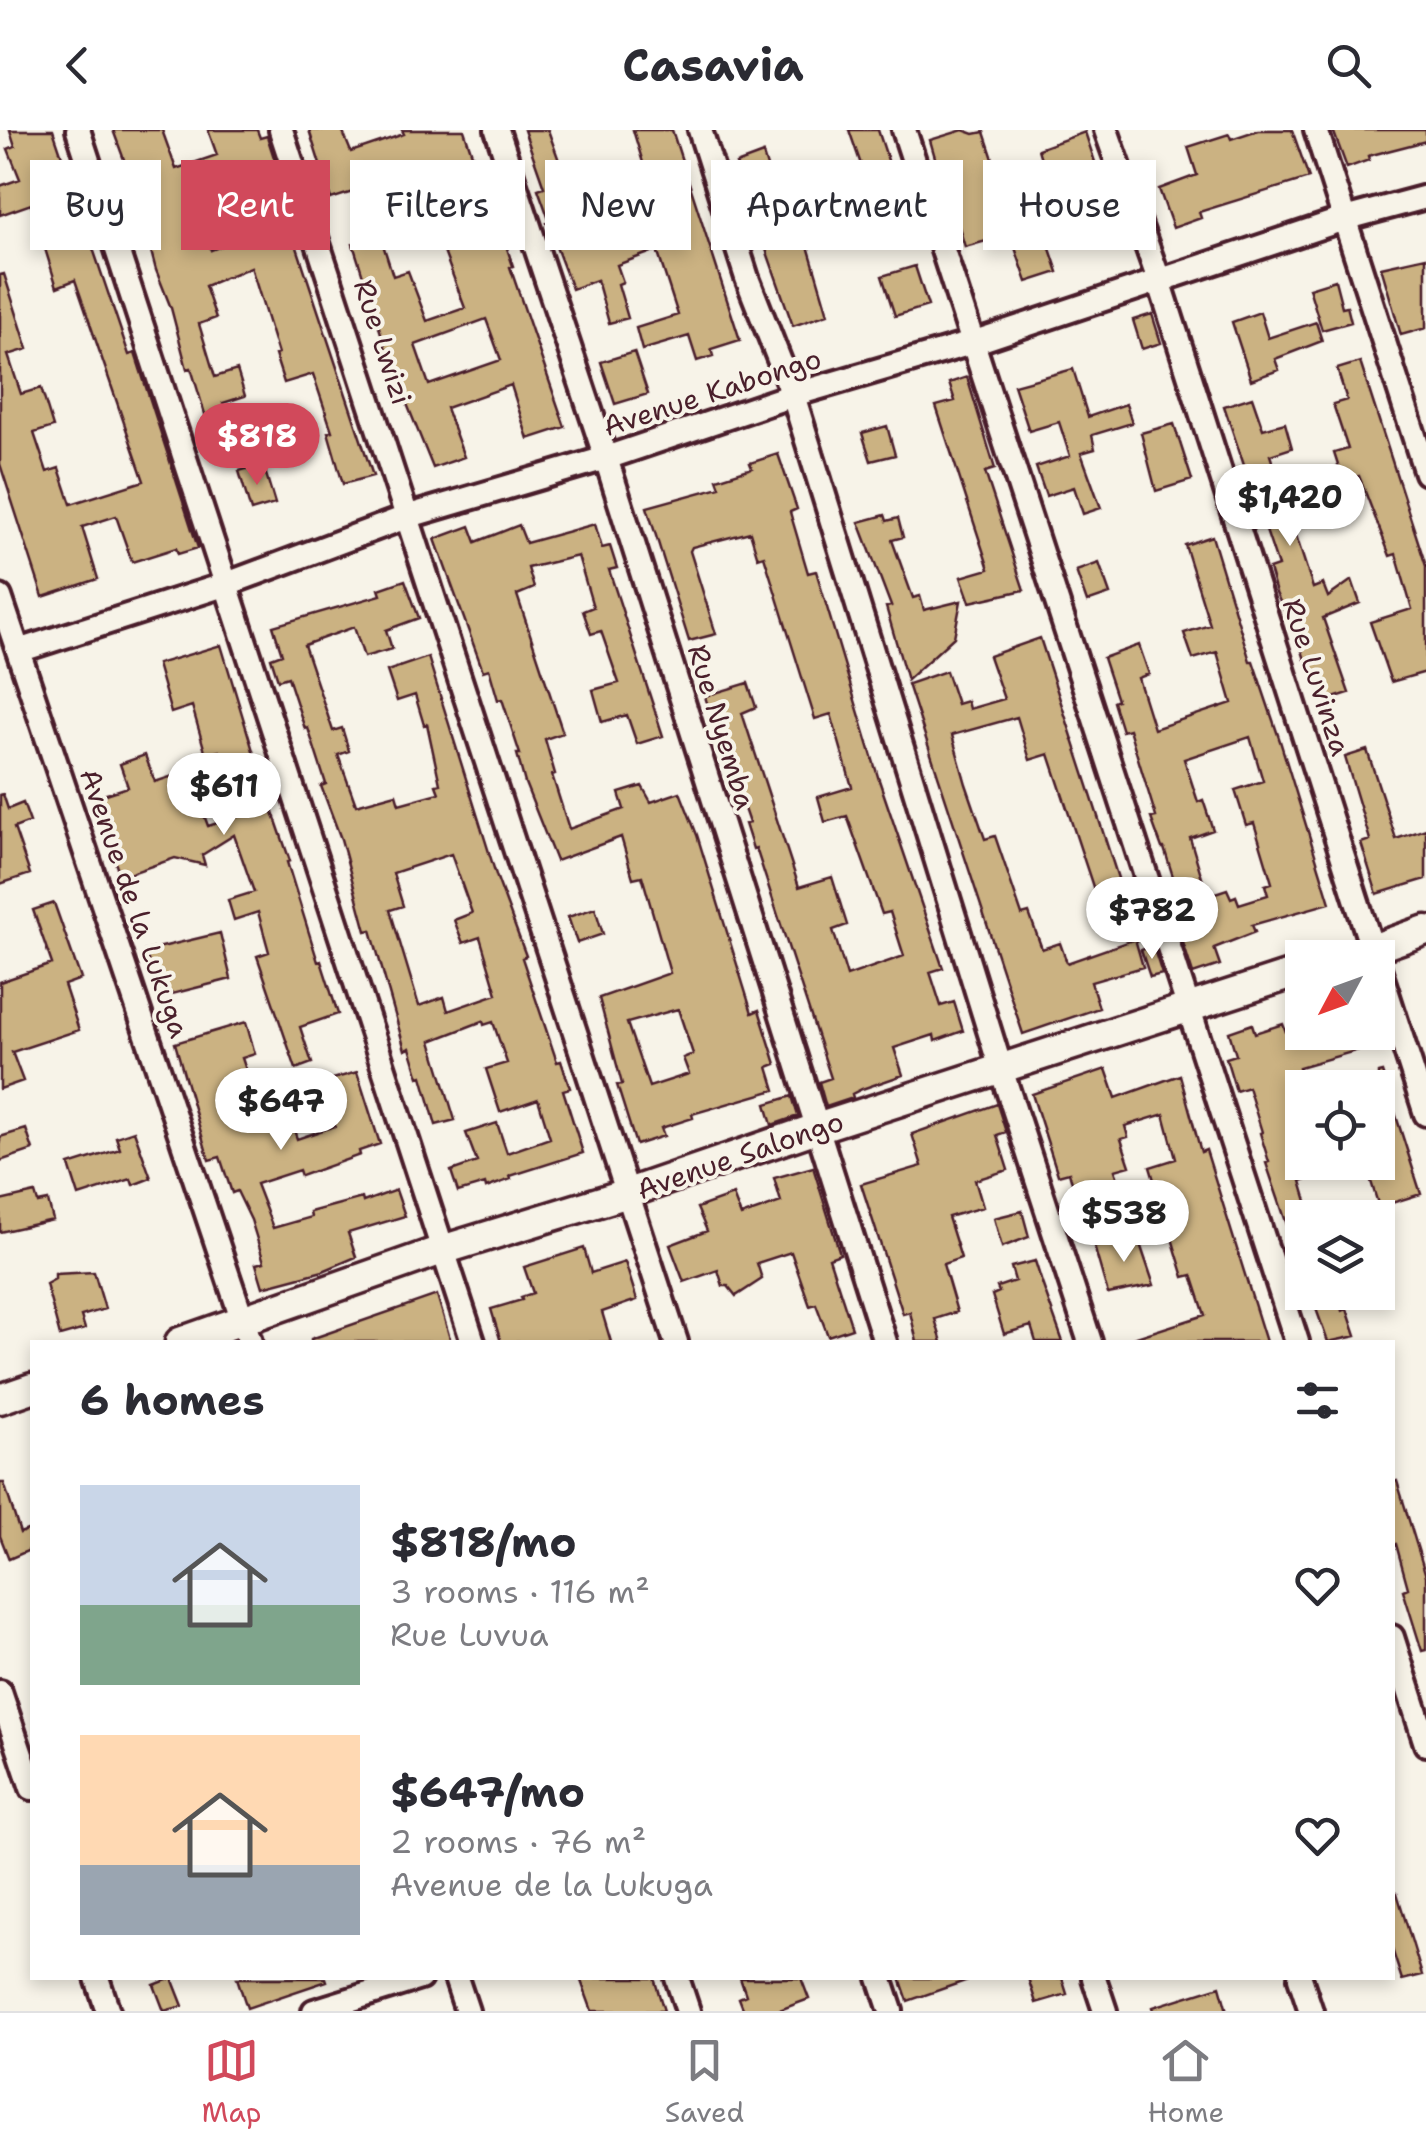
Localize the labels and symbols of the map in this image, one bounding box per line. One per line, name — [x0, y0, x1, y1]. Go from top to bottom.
street label: Rue Lwizi — [345, 275, 421, 409]
street label: Avenue Kabongo — [598, 339, 826, 445]
pin: $818 — [198, 403, 316, 488]
pin: $1,420 — [1209, 464, 1371, 549]
street label: Rue Luvinza — [1274, 594, 1360, 760]
street label: Rue Nyemba — [679, 640, 765, 814]
pin: $611 — [165, 753, 283, 838]
street label: Avenue de la Lukuga — [71, 763, 199, 1043]
pin: $782 — [1093, 877, 1211, 962]
north arrow — [1285, 940, 1395, 1050]
pin: $647 — [222, 1068, 340, 1153]
street label: Avenue Salongo — [631, 1102, 849, 1208]
pin: $538 — [1065, 1180, 1183, 1265]

